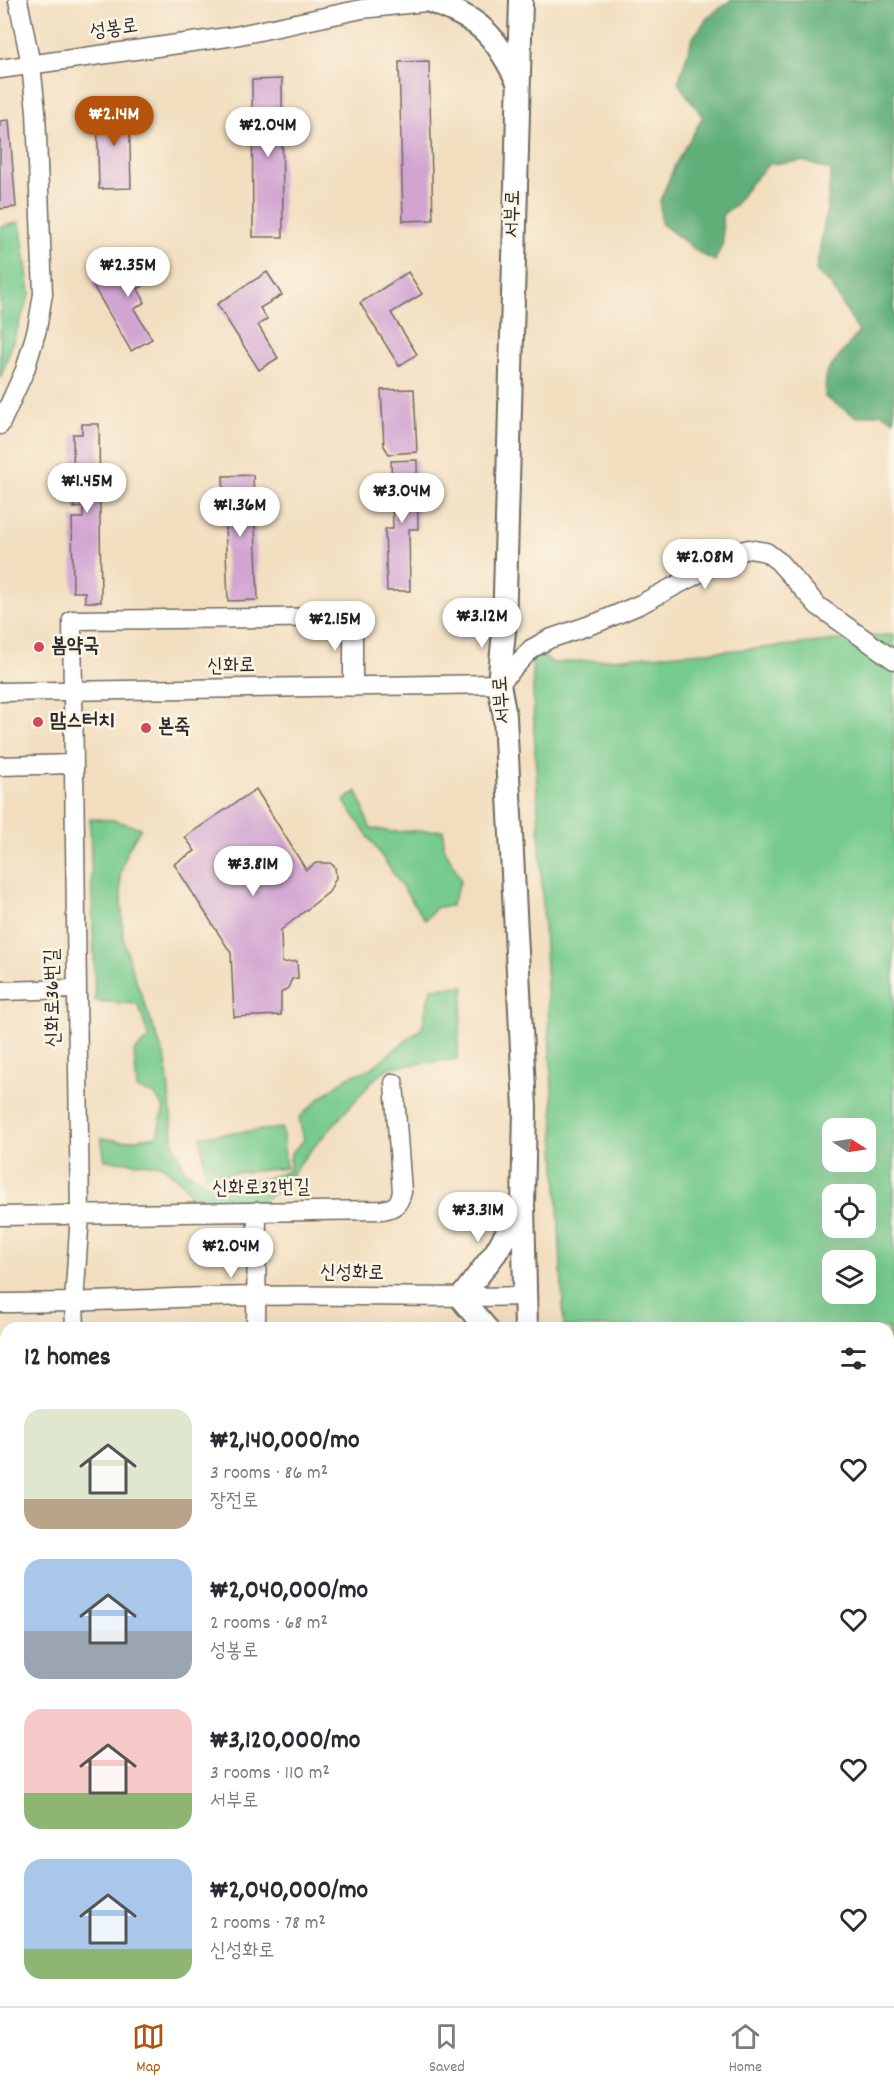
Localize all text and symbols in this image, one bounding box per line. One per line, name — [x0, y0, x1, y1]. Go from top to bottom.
street label: 성봉로 — [88, 13, 140, 47]
pin: ₩2.14M — [65, 96, 163, 147]
text: ₩2.14M — [89, 101, 139, 129]
pin: ₩2.04M — [219, 107, 317, 158]
text: ₩2.04M — [239, 112, 297, 140]
street label: 서부로 — [500, 190, 528, 238]
pin: ₩2.35M — [79, 247, 177, 298]
text: ₩2.35M — [100, 252, 156, 280]
pin: ₩1.45M — [38, 463, 136, 514]
text: ₩1.45M — [61, 468, 113, 496]
pin: ₩3.04M — [353, 473, 451, 524]
text: ₩3.04M — [373, 478, 431, 506]
pin: ₩1.36M — [191, 487, 289, 538]
text: ₩1.36M — [214, 492, 266, 520]
pin: ₩2.08M — [656, 539, 754, 590]
text: ₩2.08M — [677, 544, 733, 572]
pin: ₩3.12M — [433, 598, 531, 649]
pin: ₩2.15M — [286, 601, 384, 652]
text: ₩3.12M — [456, 603, 508, 631]
text: ₩2.15M — [309, 606, 361, 634]
place label: 봄약국 — [51, 633, 99, 661]
marker: 봄약국 — [32, 640, 46, 654]
street label: 신화로 — [207, 653, 255, 681]
street label: 서부로 — [487, 675, 519, 725]
place label: 맘스터치 — [50, 708, 114, 736]
place label: 본죽 — [158, 714, 190, 742]
marker: 맘스터치 — [31, 715, 45, 729]
marker: 본죽 — [139, 721, 153, 735]
pin: ₩3.81M — [204, 846, 302, 897]
text: ₩3.81M — [228, 851, 278, 879]
street label: 신화로36번길 — [39, 948, 69, 1048]
north arrow — [822, 1118, 876, 1172]
map controls — [822, 1118, 876, 1304]
street label: 신화로32번길 — [212, 1174, 310, 1204]
button: locate — [822, 1184, 876, 1238]
pin: ₩3.31M — [429, 1192, 527, 1243]
text: ₩3.31M — [452, 1197, 504, 1225]
pin: ₩2.04M — [182, 1228, 280, 1279]
text: ₩2.04M — [202, 1233, 260, 1261]
button: layers — [822, 1250, 876, 1304]
street label: 신성화로 — [320, 1259, 384, 1289]
text: 12 homes — [24, 1340, 111, 1377]
icon: filters — [837, 1342, 870, 1375]
text: ₩2,140,000/mo — [210, 1423, 360, 1460]
icon: home — [72, 1433, 144, 1505]
icon: heart — [837, 1453, 870, 1486]
text: 3 rooms · 86 m² — [210, 1460, 328, 1488]
text: 장전로 — [210, 1488, 258, 1516]
text: ₩2,040,000/mo — [210, 1573, 368, 1610]
icon: home — [72, 1583, 144, 1655]
icon: heart — [837, 1603, 870, 1636]
text: 2 rooms · 68 m² — [210, 1610, 328, 1638]
text: 성봉로 — [210, 1638, 258, 1666]
text: ₩3,120,000/mo — [210, 1723, 360, 1760]
icon: home — [72, 1733, 144, 1805]
icon: heart — [837, 1753, 870, 1786]
text: 3 rooms · 110 m² — [210, 1760, 330, 1788]
text: 서부로 — [210, 1788, 258, 1816]
text: ₩2,040,000/mo — [210, 1873, 368, 1910]
icon: home — [72, 1883, 144, 1955]
icon: heart — [837, 1903, 870, 1936]
text: 2 rooms · 78 m² — [210, 1910, 326, 1938]
text: 신성화로 — [210, 1938, 274, 1966]
tab: Map — [132, 2020, 165, 2079]
tab: Saved — [429, 2020, 465, 2079]
tab: Home — [729, 2020, 762, 2079]

